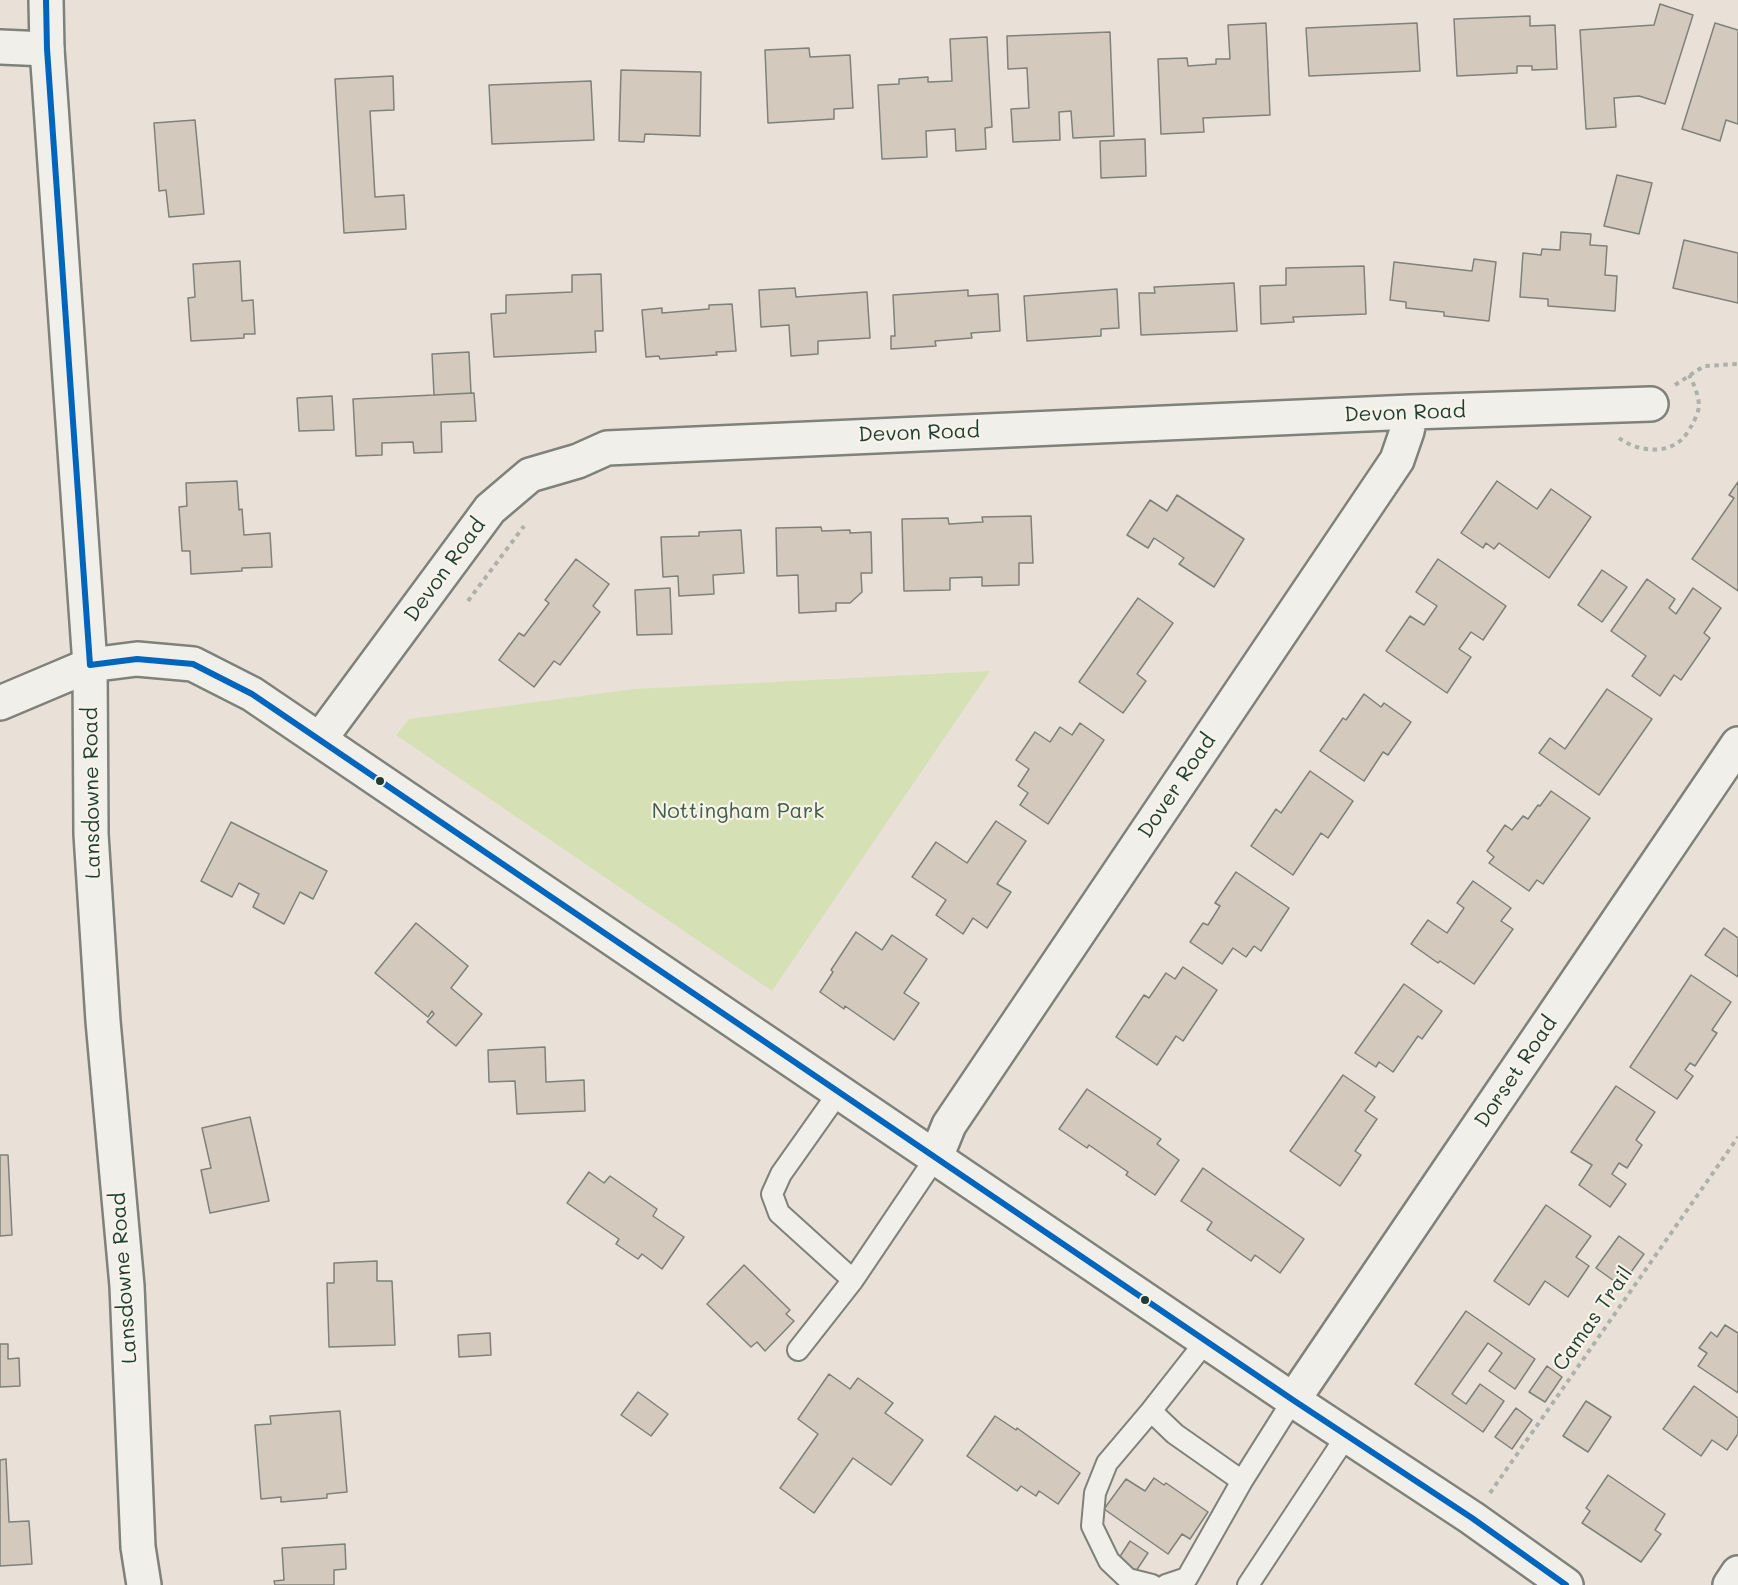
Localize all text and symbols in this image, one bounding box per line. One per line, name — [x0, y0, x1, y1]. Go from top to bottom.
street label: Devon Road — [1344, 398, 1466, 428]
street label: Devon Road — [858, 418, 980, 448]
street label: Devon Road — [399, 513, 491, 627]
street label: Lansdowne Road — [78, 707, 106, 879]
street label: Dover Road — [1133, 729, 1221, 843]
unlabelled marker — [374, 775, 386, 787]
park label: Nottingham Park — [652, 799, 824, 825]
street label: Dorset Road — [1470, 1012, 1562, 1132]
street label: Lansdowne Road — [105, 1191, 143, 1365]
street label: Camas Trail — [1548, 1262, 1638, 1376]
unlabelled marker — [1139, 1294, 1151, 1306]

